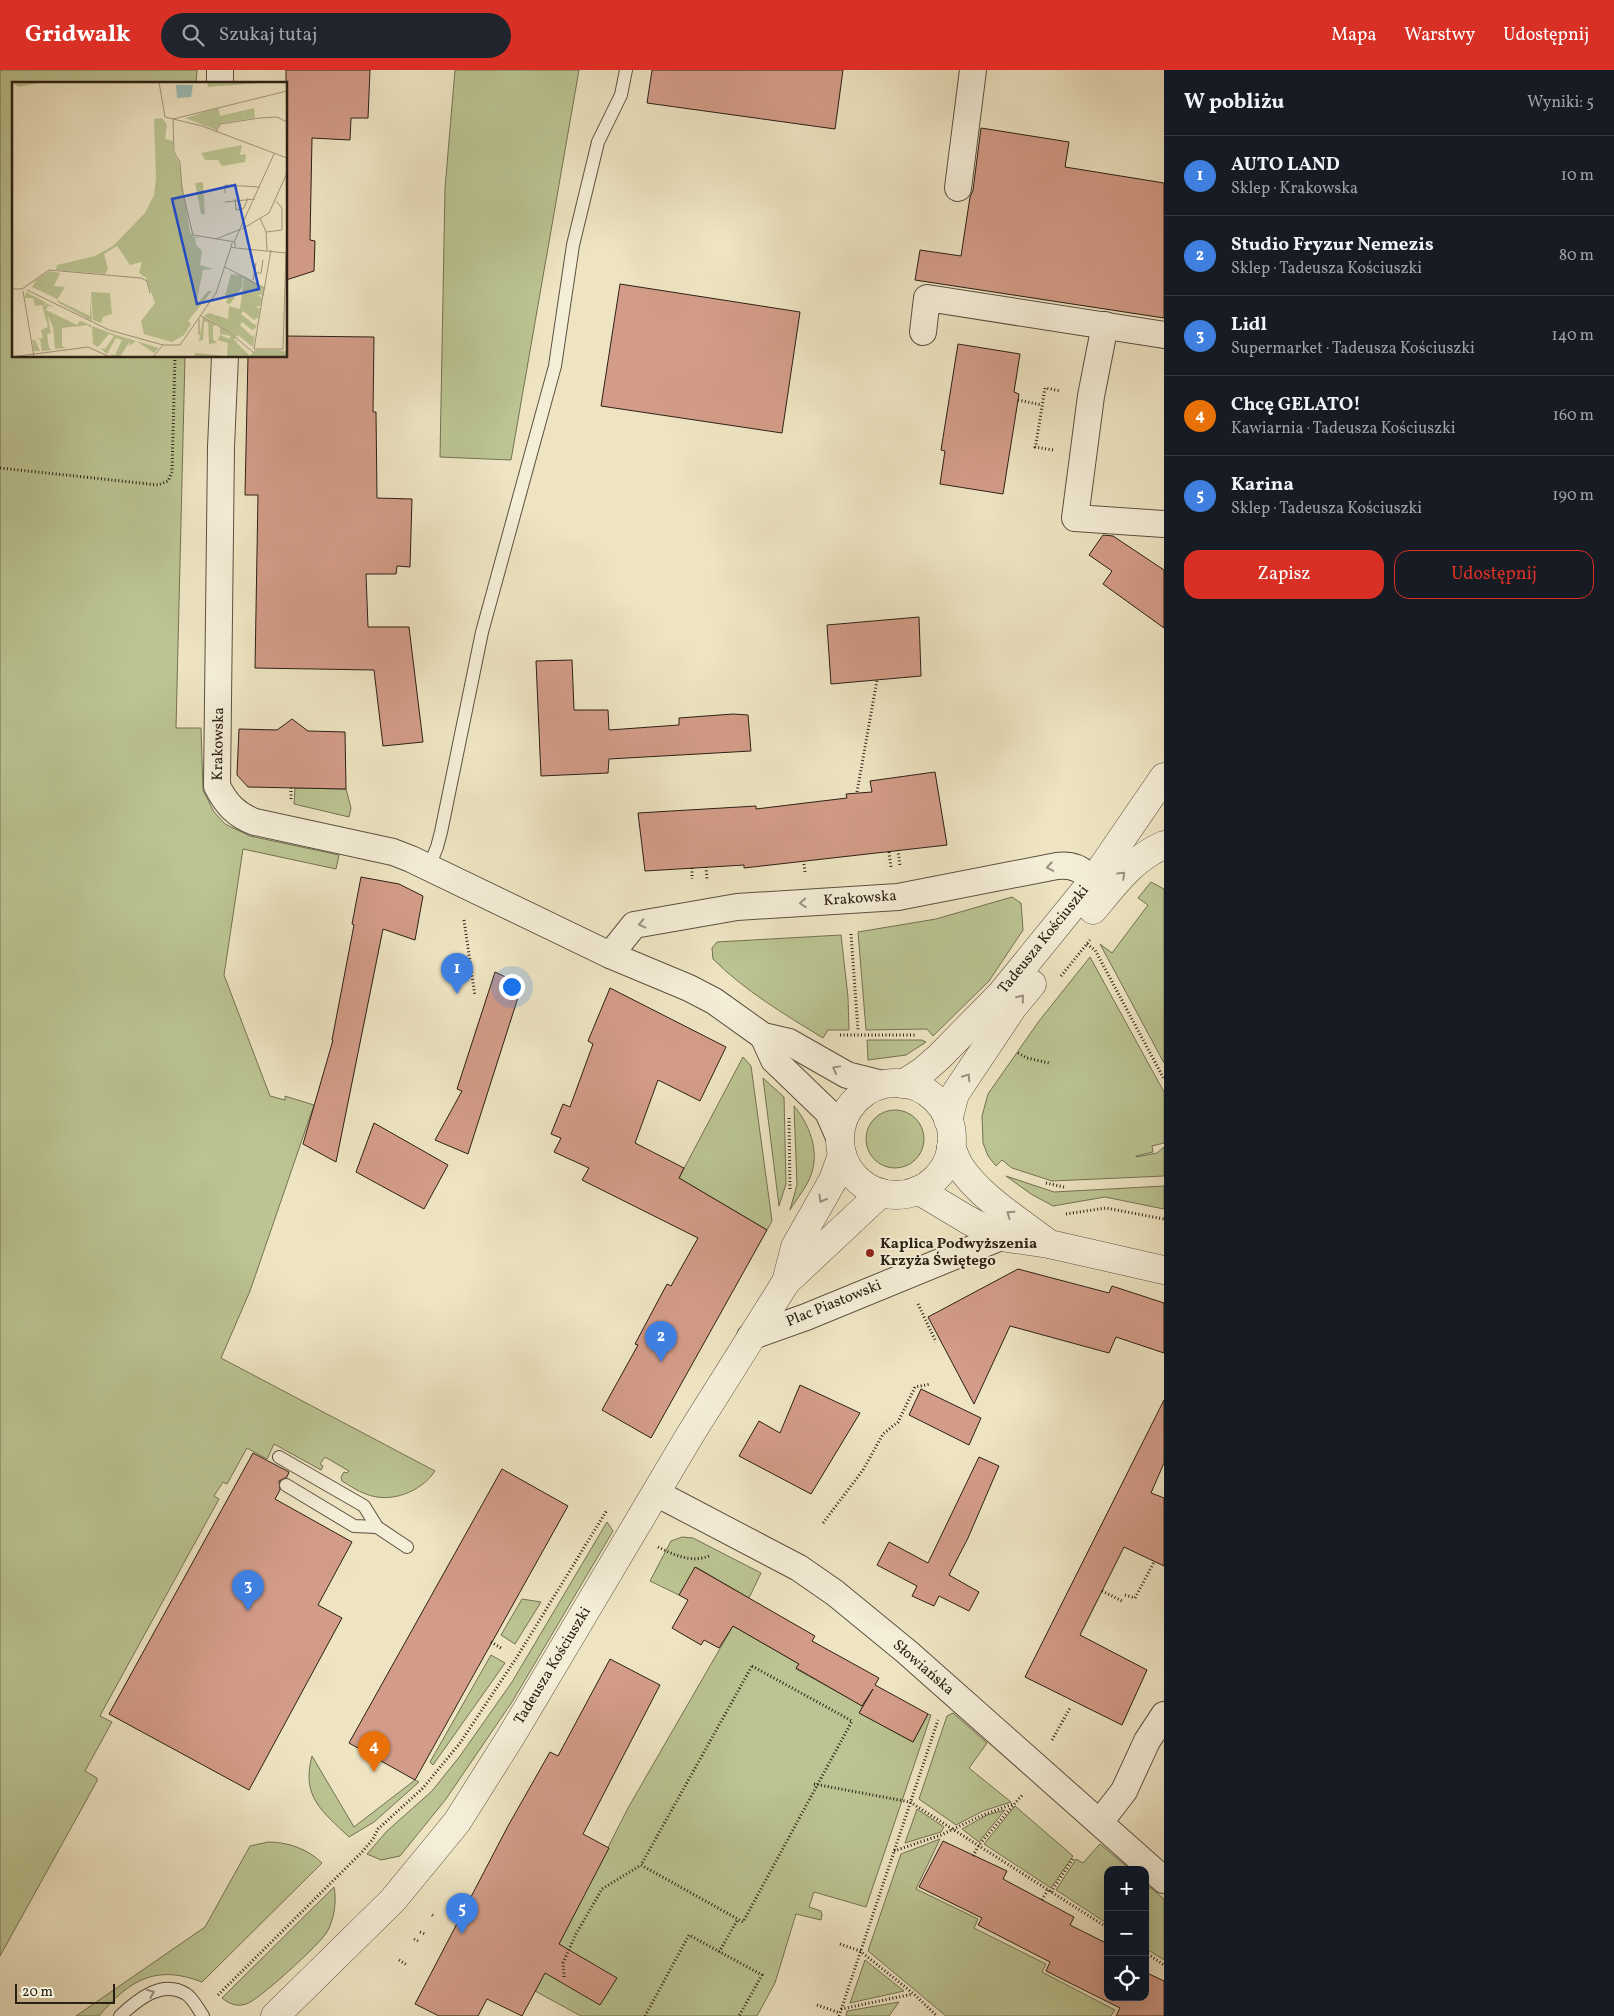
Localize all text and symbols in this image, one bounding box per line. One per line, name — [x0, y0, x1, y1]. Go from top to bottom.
search box — [161, 13, 511, 58]
text: Gridwalk — [25, 18, 131, 52]
icon: search — [179, 21, 207, 49]
text: Szukaj tutaj — [219, 22, 317, 48]
text: Mapa — [1331, 23, 1376, 48]
text: Warstwy — [1404, 23, 1475, 48]
text: Udostępnij — [1503, 23, 1589, 48]
inset map — [12, 82, 288, 358]
text: W pobliżu — [1184, 88, 1284, 117]
text: Wyniki: 5 — [1527, 92, 1594, 114]
text: AUTO LAND — [1231, 152, 1340, 178]
text: 1 — [1197, 165, 1203, 187]
text: 10 m — [1561, 165, 1594, 187]
text: Sklep · Krakowska — [1231, 178, 1358, 200]
text: Studio Fryzur Nemezis — [1231, 232, 1434, 258]
text: 2 — [1196, 245, 1204, 267]
text: 80 m — [1559, 245, 1594, 267]
text: Sklep · Tadeusza Kościuszki — [1231, 258, 1422, 280]
text: Lidl — [1231, 312, 1267, 338]
text: 3 — [1196, 325, 1204, 347]
text: 140 m — [1552, 325, 1594, 347]
text: Supermarket · Tadeusza Kościuszki — [1231, 338, 1475, 360]
text: Chcę GELATO! — [1231, 392, 1361, 418]
text: 4 — [1195, 405, 1205, 427]
text: 160 m — [1553, 405, 1594, 427]
text: Kawiarnia · Tadeusza Kościuszki — [1231, 418, 1456, 440]
text: Karina — [1231, 472, 1294, 498]
text: 5 — [1196, 485, 1204, 507]
text: 190 m — [1552, 485, 1594, 507]
text: Sklep · Tadeusza Kościuszki — [1231, 498, 1422, 520]
button: Zapisz — [1184, 550, 1384, 599]
button: Udostępnij — [1394, 550, 1594, 599]
street label: Krakowska — [208, 707, 230, 781]
one-way arrow — [1045, 862, 1054, 872]
one-way arrow — [1116, 872, 1125, 881]
street label: Tadeusza Kościuszki — [994, 881, 1094, 999]
street label: Krakowska — [823, 886, 897, 912]
one-way arrow — [798, 897, 806, 908]
one-way arrow — [638, 918, 646, 929]
pin: 1 — [441, 953, 473, 994]
your location — [499, 974, 525, 1000]
one-way arrow — [1016, 994, 1025, 1003]
one-way arrow — [833, 1066, 842, 1076]
one-way arrow — [961, 1073, 970, 1083]
one-way arrow — [818, 1194, 828, 1203]
one-way arrow — [1007, 1211, 1016, 1220]
place label: Kaplica Podwyższenia Krzyża Świętego — [880, 1234, 1037, 1272]
marker: Kaplica Podwyższenia Krzyża Świętego — [864, 1247, 876, 1259]
street label: Plac Piastowski — [783, 1275, 885, 1333]
pin: 2 — [645, 1321, 677, 1362]
pin: 3 — [232, 1570, 264, 1611]
street label: Tadeusza Kościuszki — [509, 1603, 597, 1729]
street label: Słowiańska — [888, 1635, 958, 1701]
pin: 4 — [358, 1731, 390, 1772]
map controls — [1104, 1866, 1149, 2001]
button: + — [1104, 1866, 1149, 1911]
pin: 5 — [446, 1893, 478, 1934]
button: − — [1104, 1911, 1149, 1956]
button: locate — [1104, 1956, 1149, 2001]
scale bar — [15, 1981, 115, 2004]
text: 20 m — [22, 1983, 53, 2002]
one-way arrow — [146, 1989, 155, 2000]

